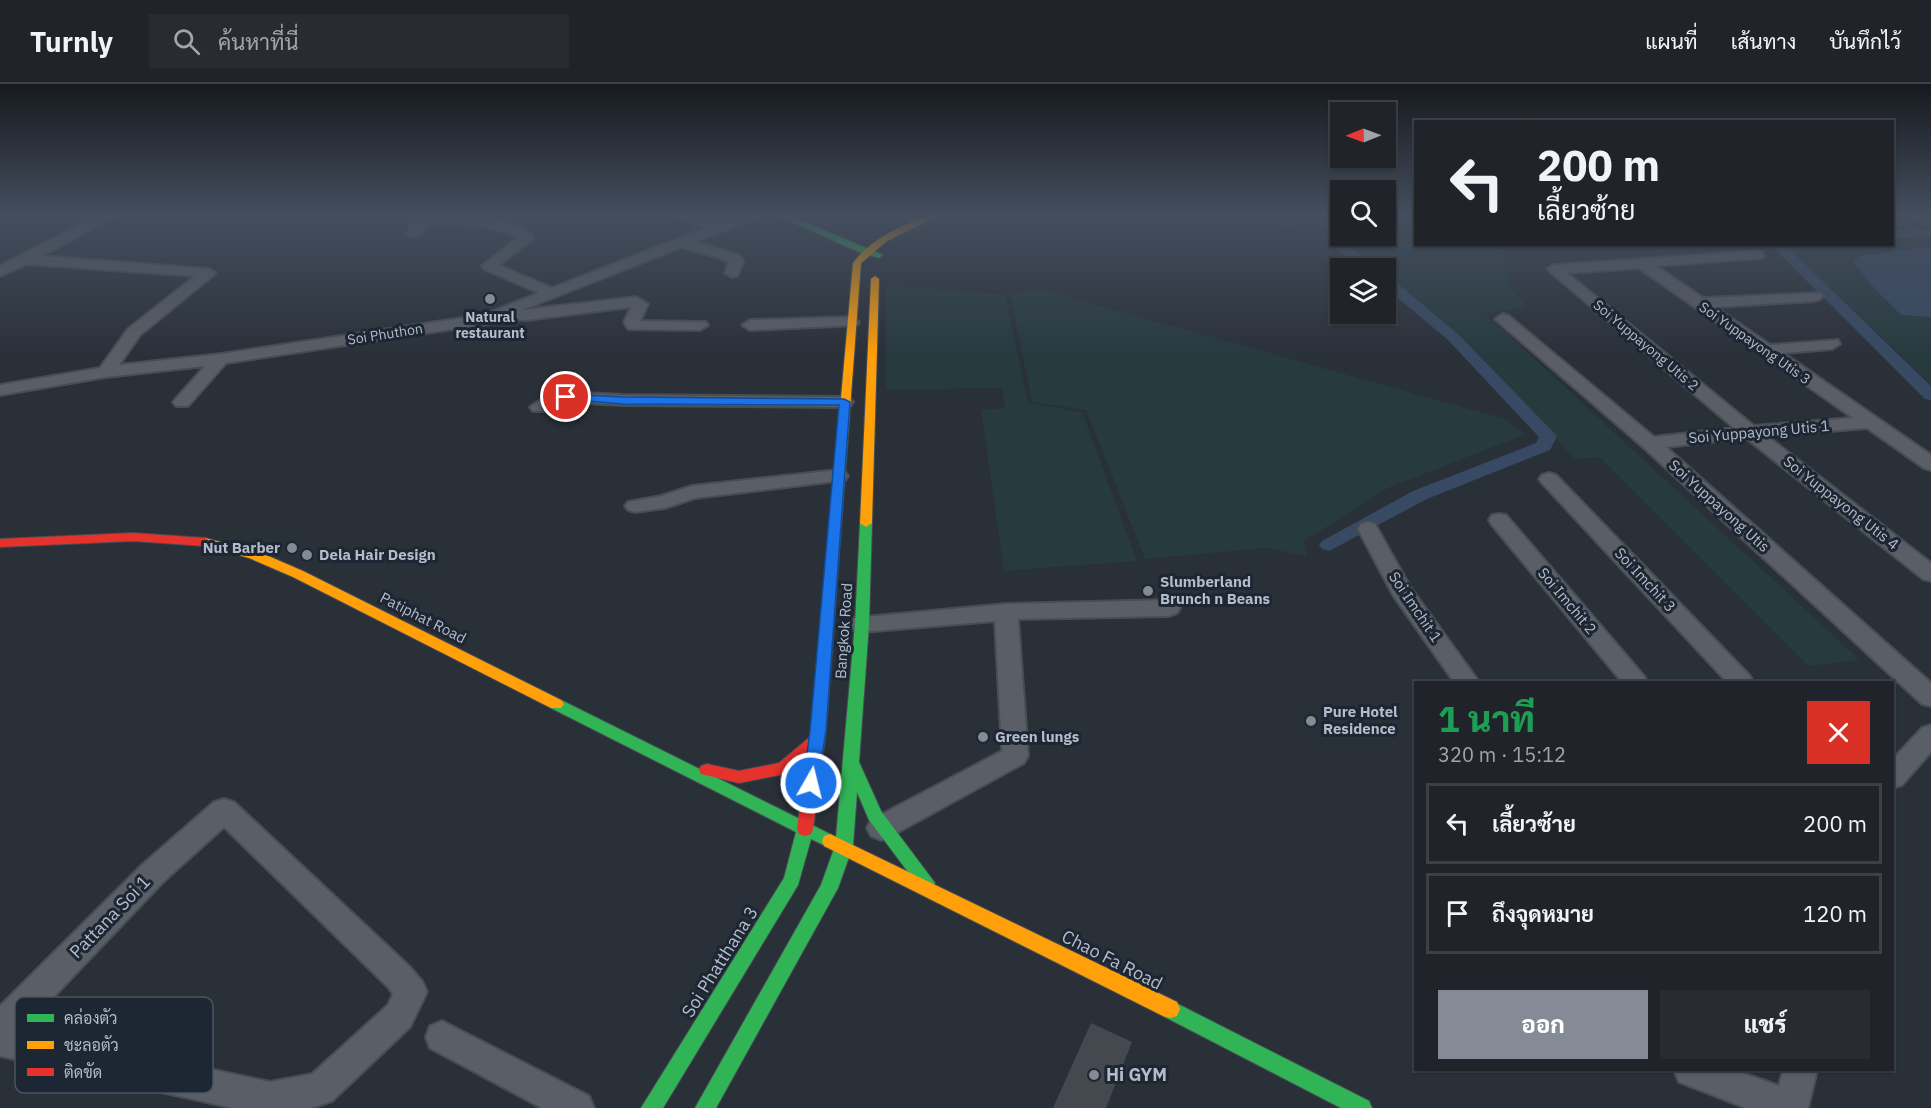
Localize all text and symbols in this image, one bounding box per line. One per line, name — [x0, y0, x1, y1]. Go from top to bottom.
search box — [149, 14, 569, 68]
text: Turnly — [30, 23, 113, 60]
icon: search — [170, 25, 203, 58]
text: ค้นหาที่นี่ — [218, 27, 298, 56]
text: แผนที่ — [1645, 27, 1698, 55]
text: เส้นทาง — [1731, 27, 1796, 55]
text: บันทึกไว้ — [1829, 27, 1901, 55]
north arrow — [1330, 102, 1396, 168]
map controls — [1330, 102, 1396, 324]
text: 200 m — [1537, 138, 1660, 193]
icon: left — [1438, 144, 1516, 222]
button: search — [1330, 180, 1396, 246]
text: เลี้ยวซ้าย — [1537, 192, 1635, 227]
button: layers — [1330, 258, 1396, 324]
marker: Natural restaurant — [483, 292, 497, 306]
street label: Soi Yuppayong Utis 2 — [1590, 296, 1702, 394]
street label: Soi Yuppayong Utis 3 — [1696, 298, 1814, 388]
place label: Natural restaurant — [455, 308, 525, 342]
street label: Soi Phuthon — [346, 319, 424, 349]
pin — [540, 371, 591, 422]
icon: arrive — [549, 380, 582, 413]
street label: Soi Yuppayong Utis 1 — [1688, 416, 1830, 447]
street label: Soi Yuppayong Utis 4 — [1780, 452, 1903, 554]
street label: Soi Yuppayong Utis — [1665, 455, 1774, 556]
place label: Nut Barber — [203, 538, 280, 557]
marker: Nut Barber — [285, 541, 299, 555]
street label: Soi Imchit 3 — [1611, 544, 1680, 616]
place label: Dela Hair Design — [319, 545, 436, 564]
marker: Dela Hair Design — [300, 548, 314, 562]
street label: Soi Imchit 2 — [1534, 563, 1601, 638]
street label: Soi Imchit 1 — [1385, 568, 1446, 646]
place label: Slumberland Brunch n Beans — [1160, 572, 1271, 608]
street label: Bangkok Road — [831, 582, 856, 680]
marker: Slumberland Brunch n Beans — [1141, 584, 1155, 598]
street label: Patiphat Road — [377, 588, 470, 647]
text: 1 นาที — [1438, 695, 1535, 742]
button: close — [1807, 701, 1870, 764]
place label: Pure Hotel Residence — [1323, 702, 1398, 738]
marker: Pure Hotel Residence — [1304, 714, 1318, 728]
place label: Green lungs — [995, 727, 1080, 746]
marker: Green lungs — [976, 730, 990, 744]
text: 320 m · 15:12 — [1438, 741, 1566, 768]
position arrow — [779, 751, 843, 815]
icon: left — [1441, 807, 1474, 840]
text: เลี้ยวซ้าย — [1492, 809, 1576, 838]
text: 200 m — [1803, 809, 1867, 838]
street label: Pattana Soi 1 — [64, 870, 155, 963]
icon: arrive — [1441, 897, 1474, 930]
text: ถึงจุดหมาย — [1492, 899, 1594, 928]
text: 120 m — [1803, 899, 1867, 928]
street label: Soi Phatthana 3 — [676, 902, 763, 1022]
street label: Chao Fa Road — [1058, 924, 1166, 995]
button: ออก — [1438, 990, 1648, 1059]
button: แชร์ — [1660, 990, 1870, 1059]
legend — [15, 997, 213, 1093]
text: คล่องตัว — [64, 1008, 118, 1028]
text: ชะลอตัว — [64, 1035, 119, 1055]
text: ติดขัด — [64, 1062, 102, 1082]
place label: Hi GYM — [1106, 1063, 1167, 1086]
marker: Hi GYM — [1087, 1068, 1101, 1082]

